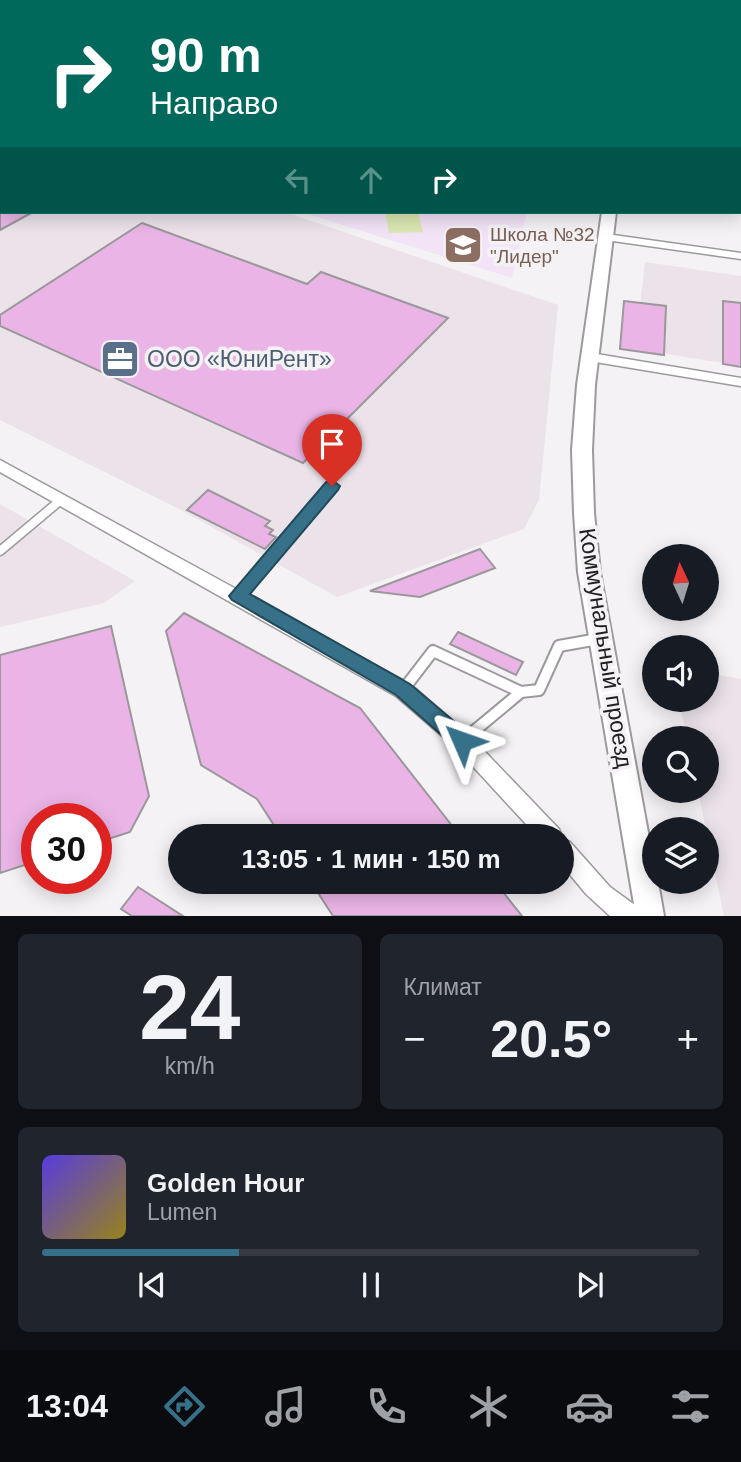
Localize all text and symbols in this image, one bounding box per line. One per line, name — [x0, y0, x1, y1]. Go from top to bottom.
icon: right — [35, 28, 126, 119]
text: 90 m — [150, 28, 262, 82]
text: Направо — [150, 85, 278, 121]
icon: left — [279, 161, 317, 199]
icon: ahead — [352, 161, 390, 199]
icon: right — [425, 161, 463, 199]
school or university icon: Школа №32 "Лидер" — [442, 224, 484, 266]
place label: Школа №32 "Лидер" — [490, 224, 595, 267]
office icon: ООО «ЮниРент» — [99, 338, 141, 380]
place label: ООО «ЮниРент» — [147, 346, 332, 372]
pin — [302, 414, 362, 486]
icon: arrive — [313, 425, 351, 463]
street label: Коммунальный проезд — [574, 526, 638, 770]
north arrow — [642, 544, 719, 621]
map controls — [642, 544, 719, 894]
button: sound — [642, 635, 719, 712]
position arrow — [425, 704, 499, 778]
button: search — [642, 726, 719, 803]
speed limit sign: 30 — [21, 803, 112, 894]
button: layers — [642, 817, 719, 894]
text: 13:05 · 1 мин · 150 m — [241, 844, 501, 874]
text: 24 — [139, 957, 240, 1058]
text: Климат — [404, 974, 482, 1000]
text: 20.5° — [490, 1010, 612, 1068]
text: − — [404, 1018, 426, 1060]
text: + — [677, 1018, 699, 1060]
text: km/h — [165, 1053, 215, 1079]
text: Golden Hour — [147, 1168, 304, 1198]
text: Lumen — [147, 1199, 217, 1225]
icon: previous — [133, 1266, 171, 1304]
icon: pause — [352, 1266, 390, 1304]
icon: next — [571, 1266, 609, 1304]
icon: directions — [160, 1382, 209, 1431]
icon: music — [261, 1382, 310, 1431]
icon: phone — [362, 1382, 411, 1431]
icon: climate — [464, 1382, 513, 1431]
icon: car — [565, 1382, 614, 1431]
icon: filters — [666, 1382, 715, 1431]
text: 13:04 — [26, 1388, 108, 1424]

